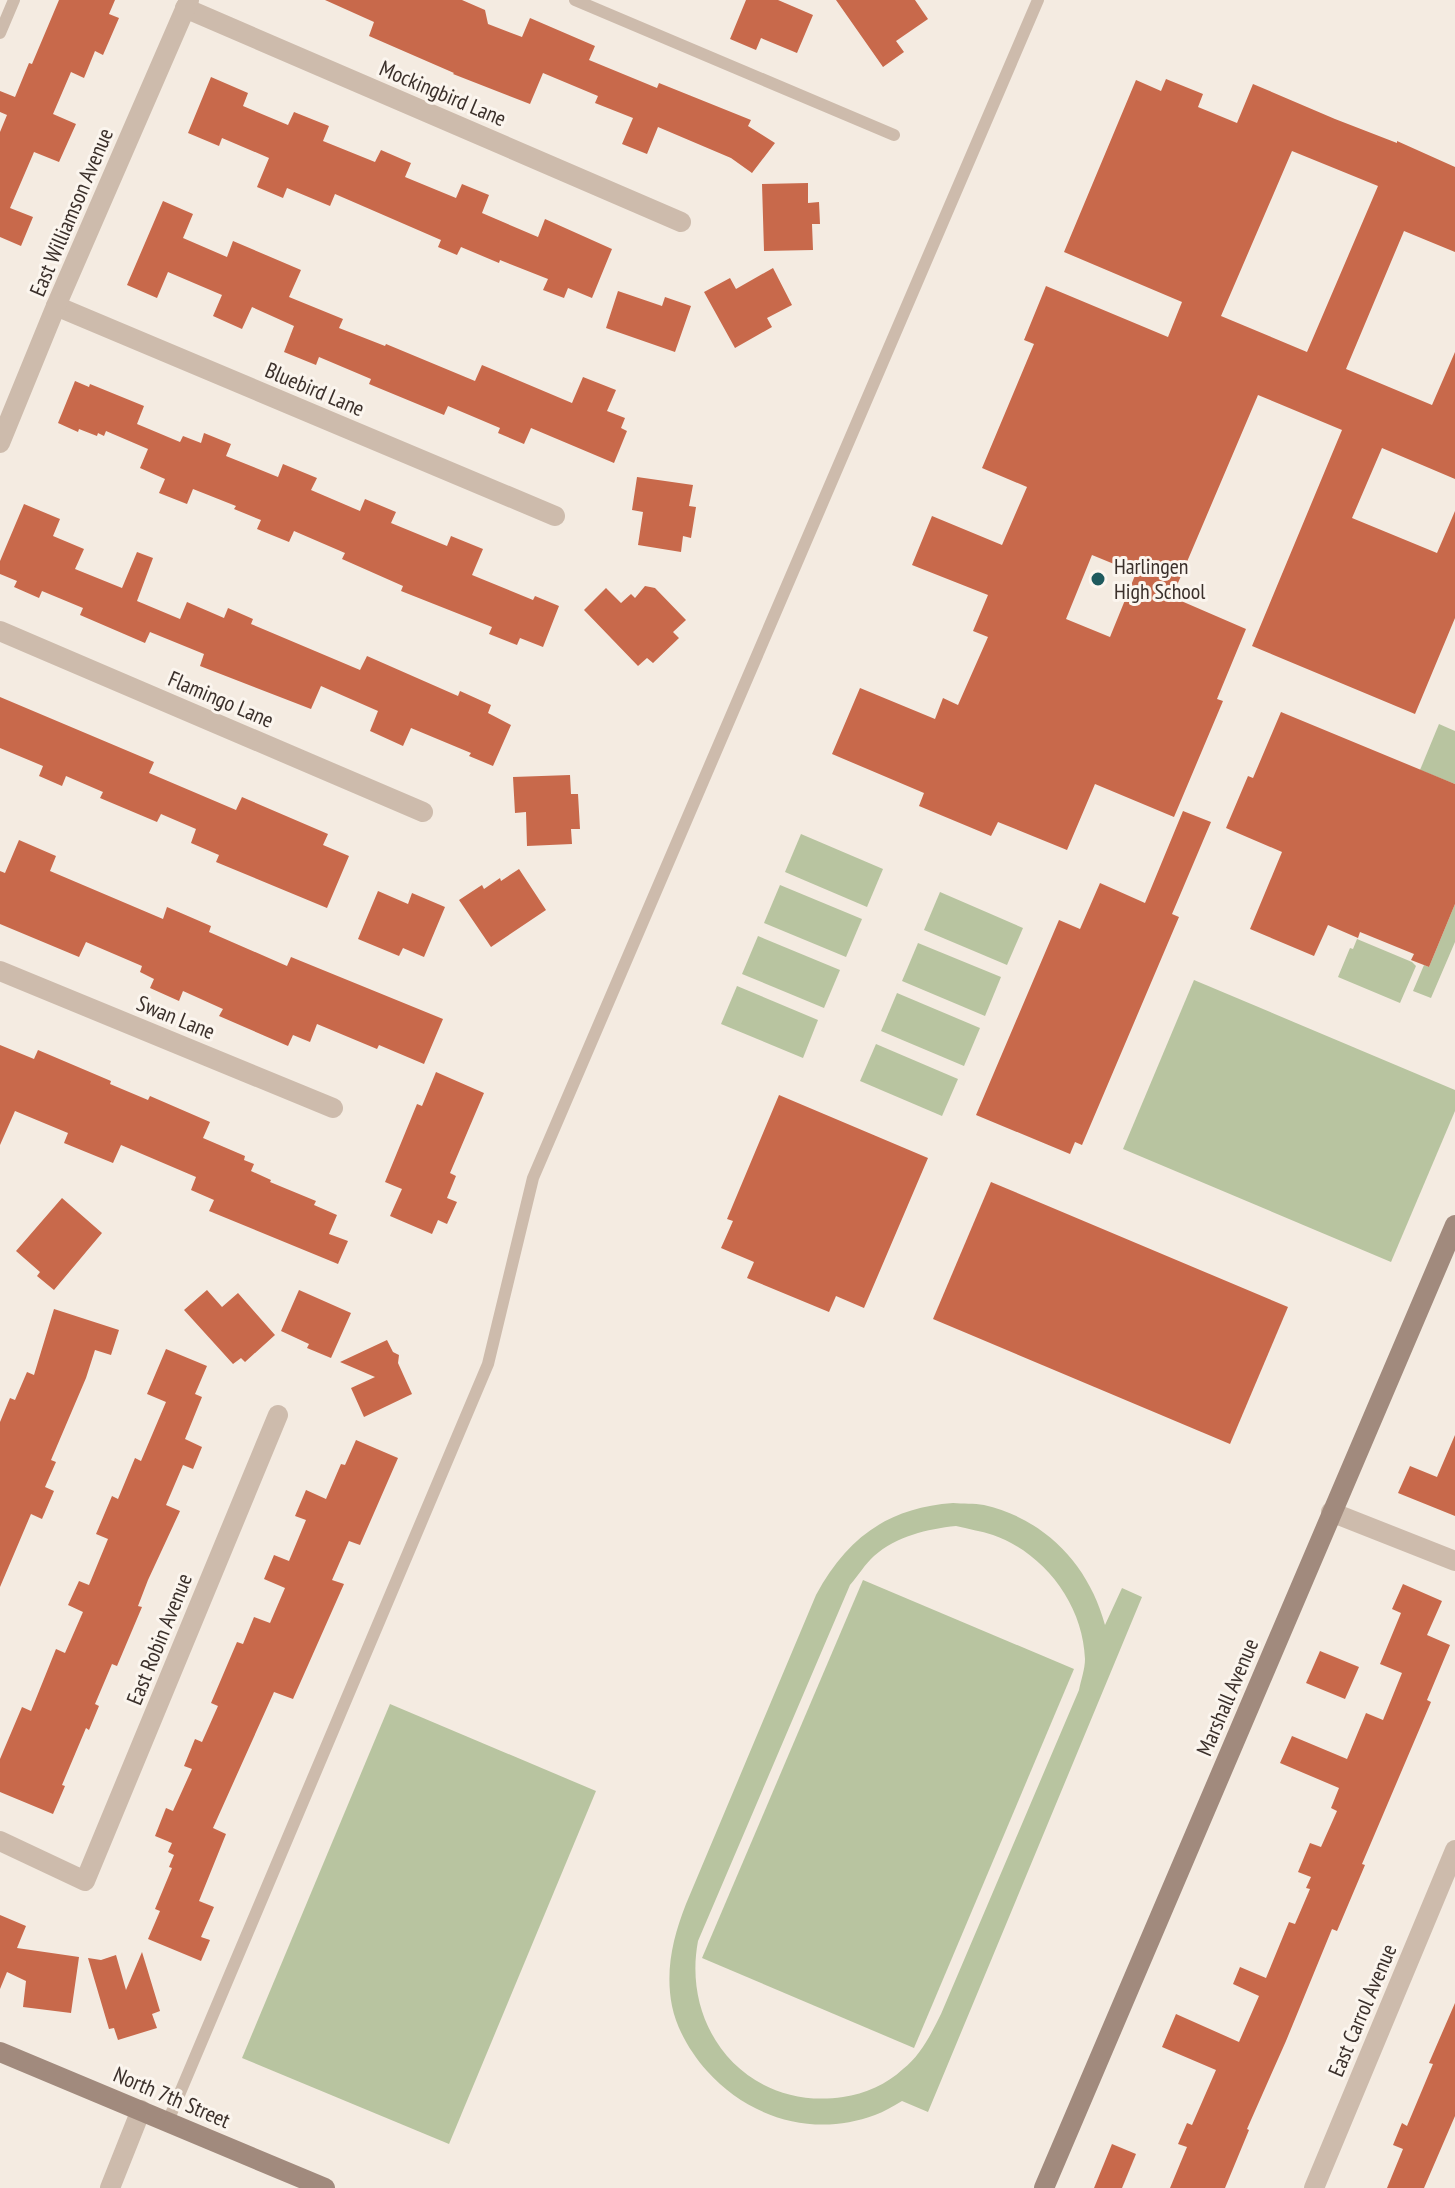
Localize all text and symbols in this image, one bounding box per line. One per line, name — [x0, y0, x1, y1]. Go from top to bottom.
street label: Mockingbird Lane — [376, 54, 510, 132]
street label: East Williamson Avenue — [23, 124, 119, 300]
street label: Bluebird Lane — [261, 356, 369, 422]
place label: Harlingen High School — [1114, 552, 1206, 605]
marker: Harlingen High School — [1089, 570, 1107, 588]
street label: Flamingo Lane — [164, 664, 278, 734]
street label: Swan Lane — [133, 989, 219, 1045]
street label: East Robin Avenue — [120, 1569, 198, 1709]
street label: Marshall Avenue — [1190, 1634, 1264, 1760]
street label: East Carrol Avenue — [1321, 1939, 1403, 2081]
street label: North 7th Street — [109, 2060, 235, 2134]

